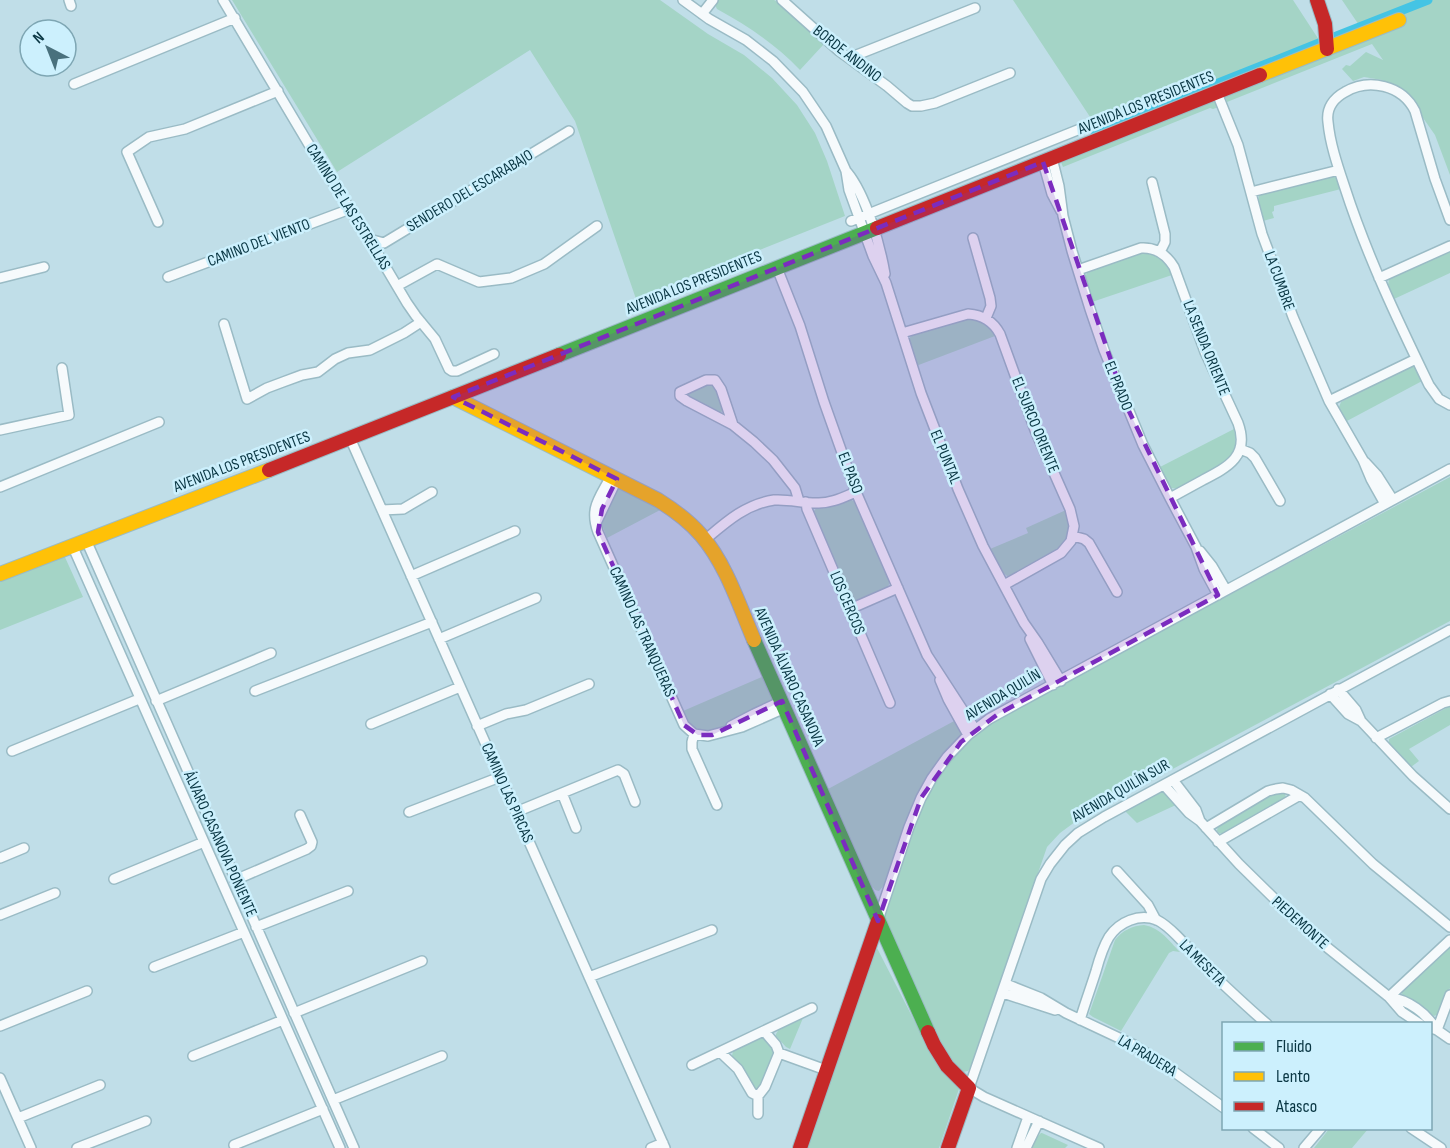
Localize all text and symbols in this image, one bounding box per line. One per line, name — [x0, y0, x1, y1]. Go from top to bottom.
north arrow — [18, 18, 78, 78]
street label: BORDE ANDINO — [809, 21, 885, 87]
text: N — [29, 28, 48, 48]
street label: AVENIDA LOS PRESIDENTES — [1074, 67, 1217, 139]
street label: CAMINO DE LAS ESTRELLAS — [302, 141, 394, 274]
street label: SENDERO DEL ESCARABAJO — [403, 146, 537, 236]
street label: CAMINO DEL VIENTO — [205, 215, 313, 271]
street label: AVENIDA LOS PRESIDENTES — [622, 247, 765, 319]
street label: LA CUMBRE — [1260, 249, 1298, 313]
street label: LA SENDA ORIENTE — [1178, 298, 1234, 398]
street label: EL PRADO — [1100, 358, 1137, 414]
street label: EL SURCO ORIENTE — [1007, 374, 1063, 476]
street label: AVENIDA LOS PRESIDENTES — [170, 427, 313, 497]
street label: EL PUNTAL — [926, 427, 964, 487]
street label: EL PASO — [833, 450, 867, 497]
street label: CAMINO LAS TRANQUERAS — [605, 564, 679, 700]
street label: LOS CERCOS — [825, 569, 869, 638]
street label: AVENIDA ÁLVARO CASANOVA — [749, 604, 828, 749]
street label: AVENIDA QUILÍN — [961, 665, 1044, 726]
street label: CAMINO LAS PIRCAS — [477, 740, 538, 846]
street label: AVENIDA QUILÍN SUR — [1068, 755, 1173, 827]
street label: ÁLVARO CASANOVA PONIENTE — [179, 767, 261, 920]
street label: PIEDEMONTE — [1268, 893, 1332, 953]
street label: LA MESETA — [1175, 936, 1229, 990]
legend — [1222, 1022, 1432, 1130]
street label: LA PRADERA — [1114, 1031, 1180, 1081]
text: Fluido — [1276, 1036, 1312, 1057]
text: Lento — [1276, 1066, 1310, 1087]
text: Atasco — [1275, 1096, 1317, 1117]

